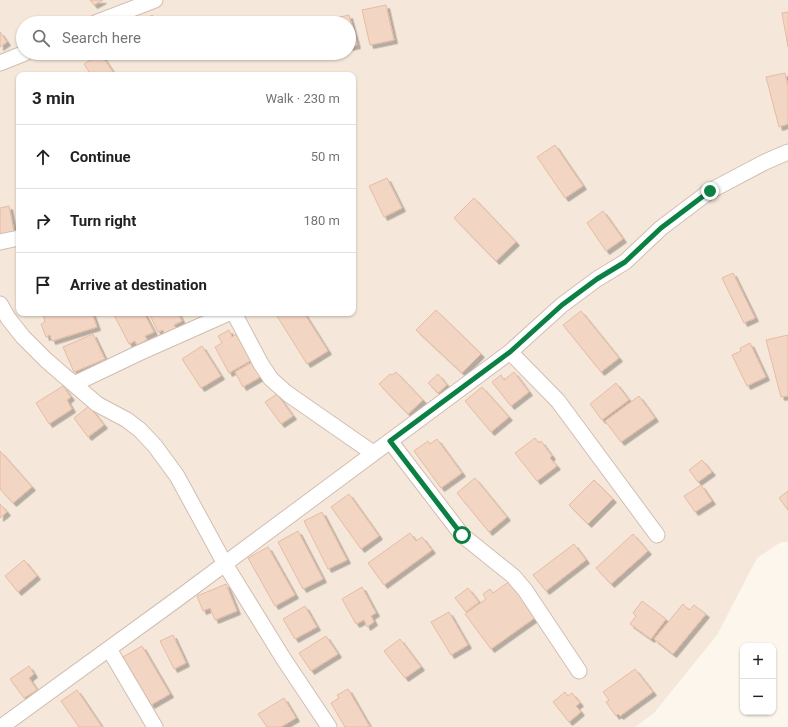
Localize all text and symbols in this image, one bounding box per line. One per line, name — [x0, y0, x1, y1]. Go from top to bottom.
search box — [16, 16, 356, 60]
icon: search — [30, 27, 52, 49]
text: Search here — [62, 29, 141, 47]
text: 3 min — [32, 88, 75, 108]
text: Walk · 230 m — [265, 91, 340, 106]
icon: ahead — [32, 146, 54, 168]
text: Continue — [70, 148, 131, 166]
text: 50 m — [311, 149, 340, 164]
route end — [701, 182, 719, 200]
icon: right — [32, 210, 54, 232]
text: Turn right — [70, 212, 136, 230]
text: 180 m — [303, 213, 340, 228]
icon: arrive — [32, 274, 54, 296]
text: Arrive at destination — [70, 276, 207, 294]
route start — [453, 526, 471, 544]
map controls — [740, 643, 776, 715]
button: + — [740, 643, 776, 679]
button: − — [740, 679, 776, 715]

